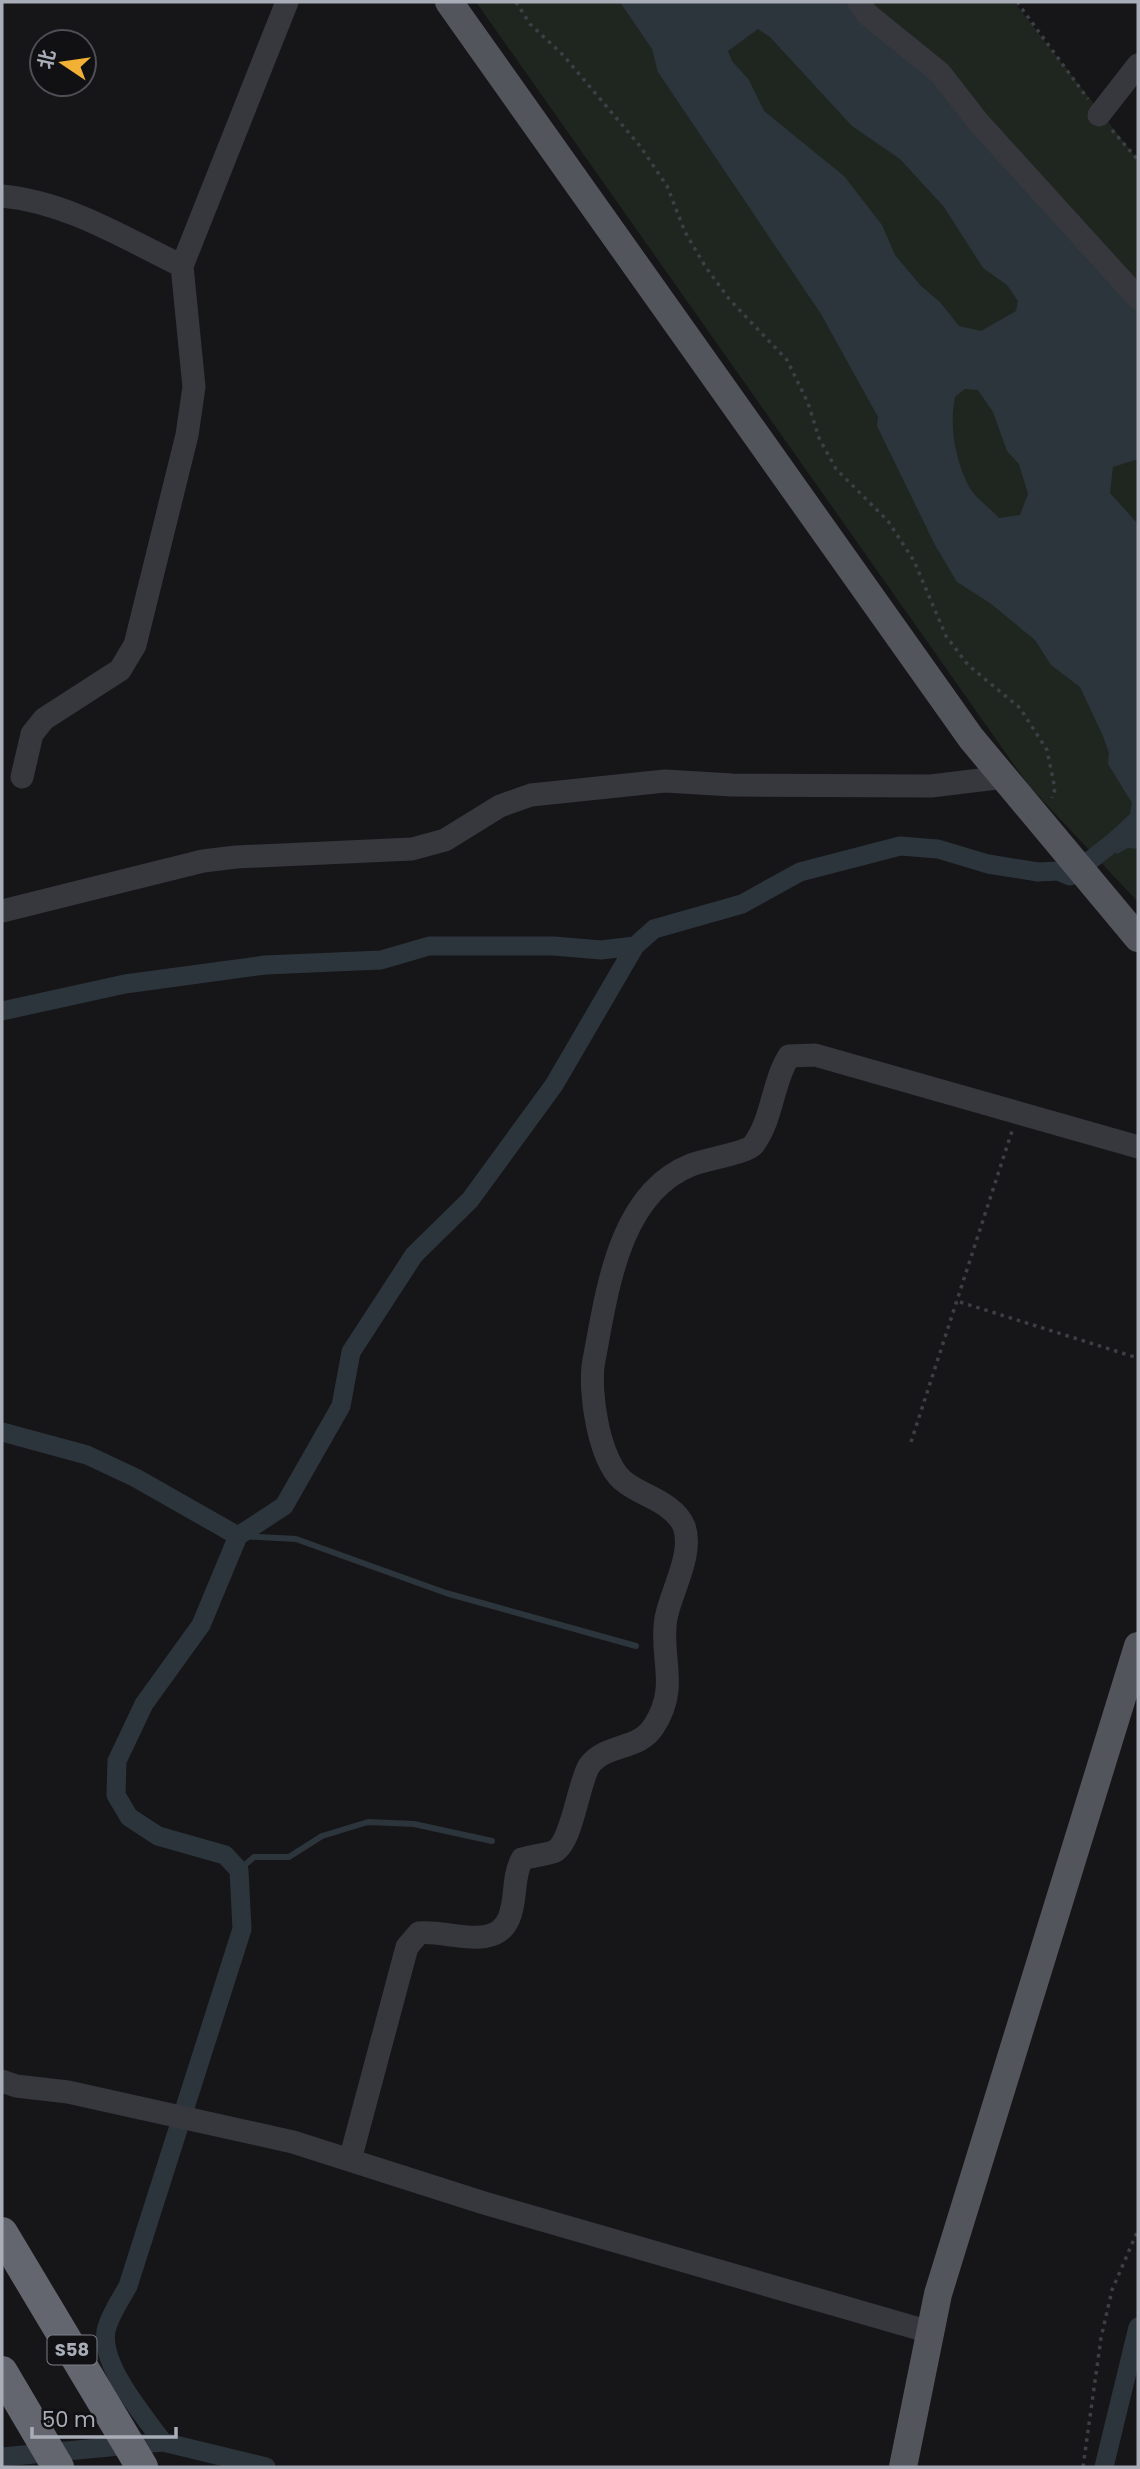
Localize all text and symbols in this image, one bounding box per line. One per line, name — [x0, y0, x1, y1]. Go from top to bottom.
north arrow — [28, 28, 98, 98]
text: 北 — [32, 47, 62, 72]
road number: S58 — [48, 2336, 96, 2364]
scale bar — [32, 2396, 175, 2440]
text: 50 m — [42, 2405, 96, 2434]

